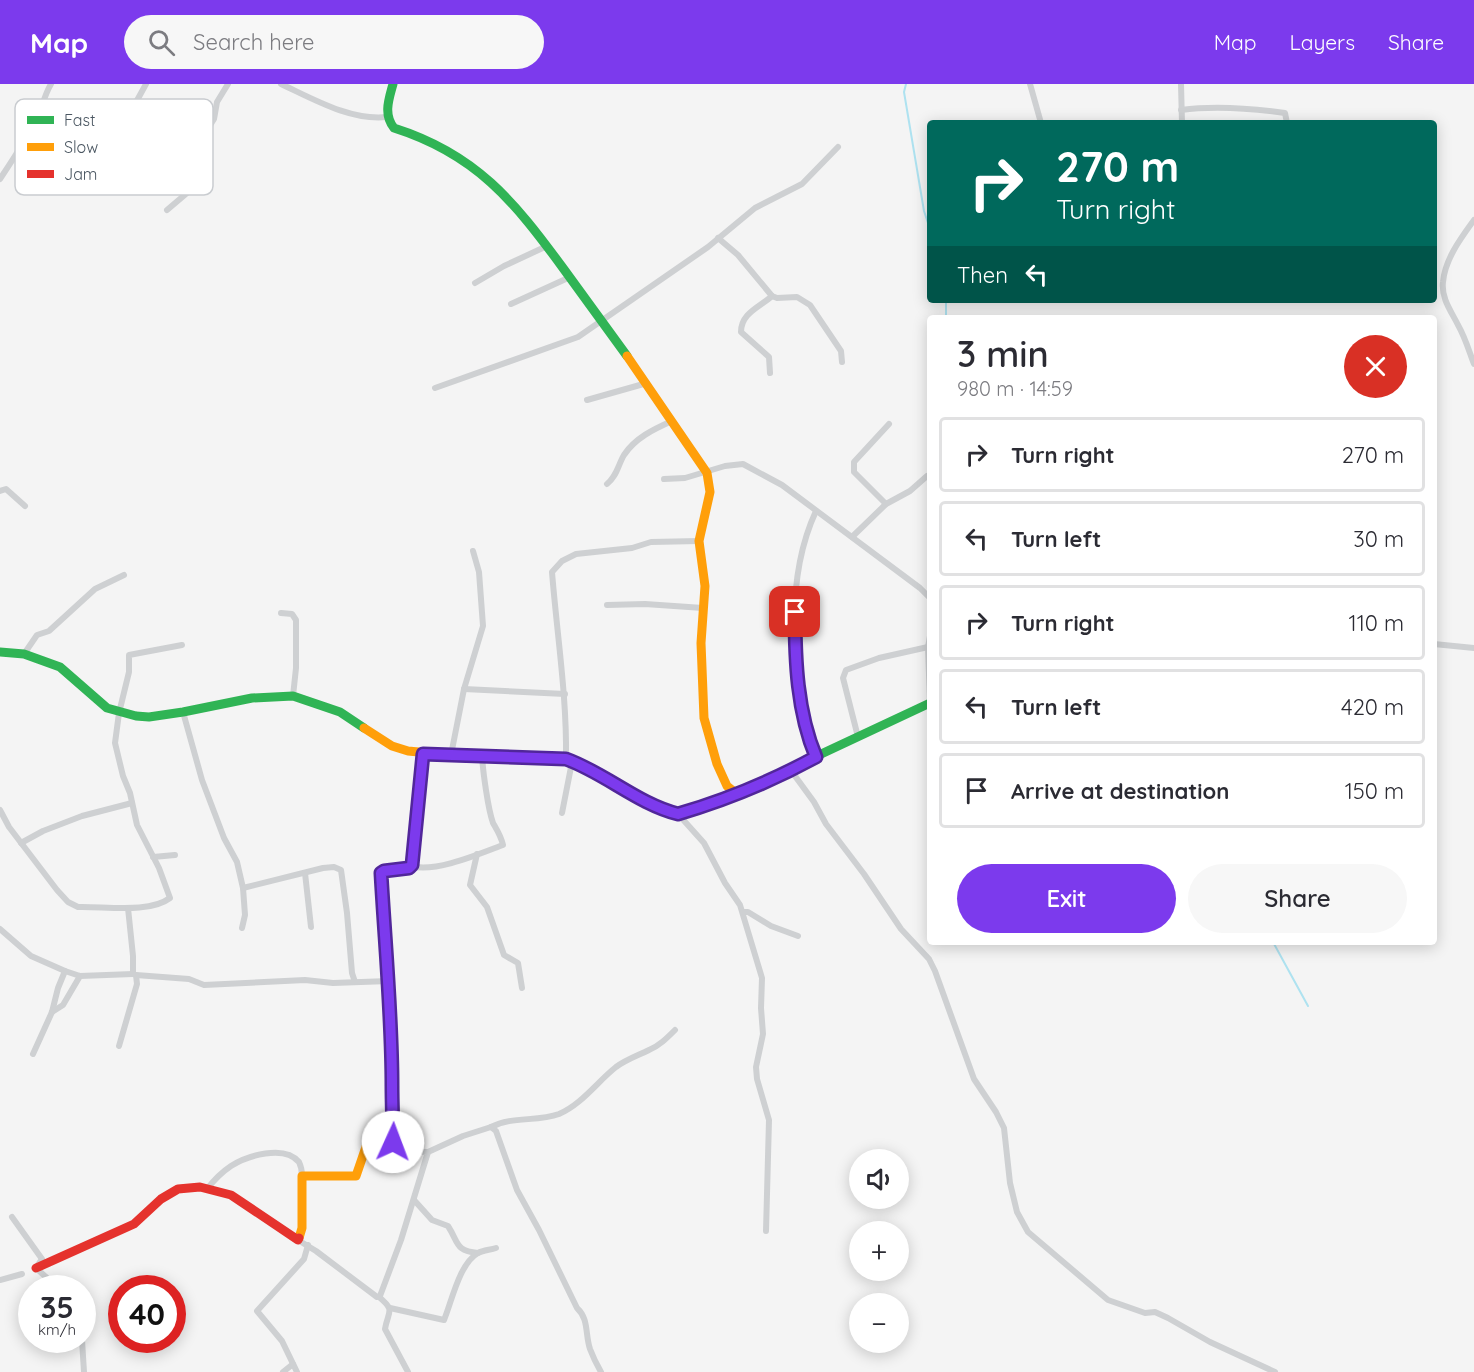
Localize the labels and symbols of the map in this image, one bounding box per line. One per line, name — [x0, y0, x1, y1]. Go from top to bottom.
legend — [15, 99, 213, 195]
text: Fast — [64, 110, 95, 130]
text: Slow — [64, 137, 98, 157]
text: Jam — [64, 164, 97, 184]
pin — [769, 586, 820, 637]
position arrow — [361, 1110, 425, 1174]
speed limit sign: 40 — [108, 1275, 186, 1353]

